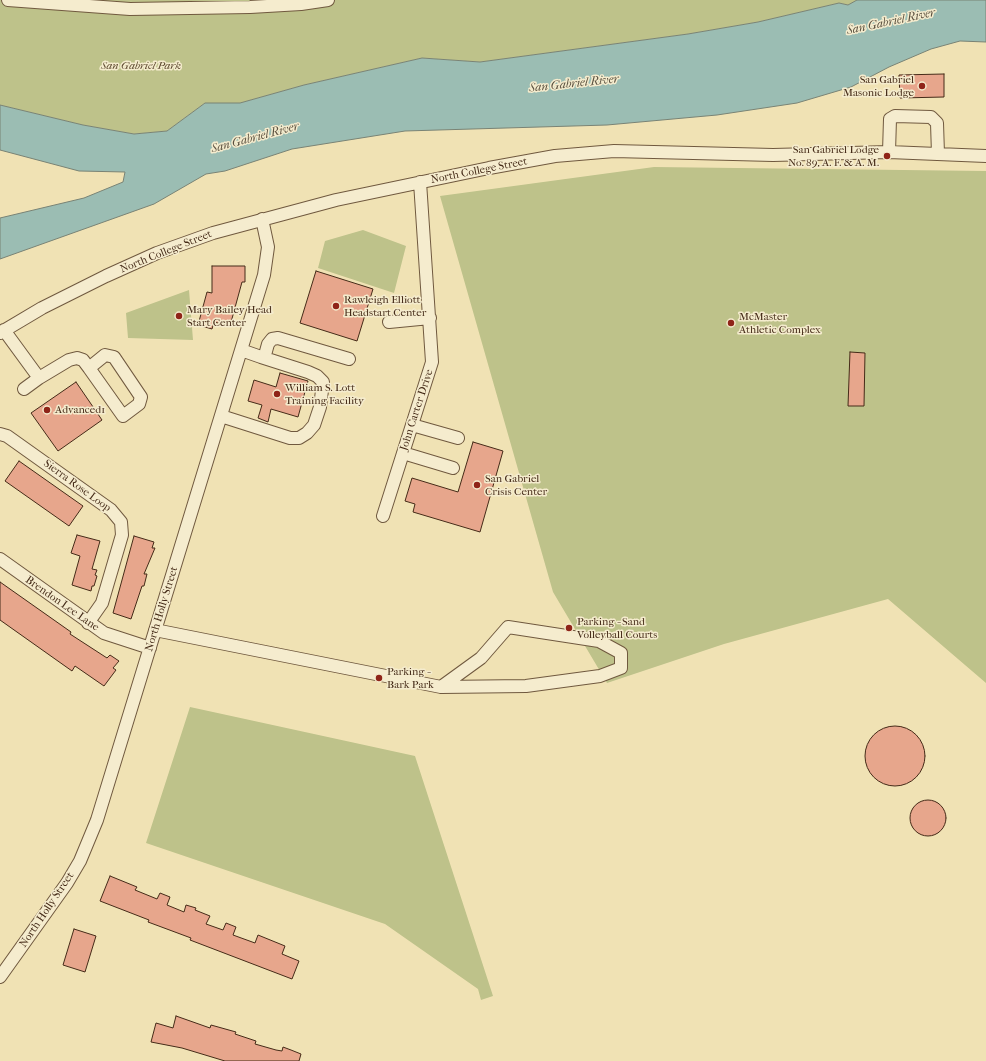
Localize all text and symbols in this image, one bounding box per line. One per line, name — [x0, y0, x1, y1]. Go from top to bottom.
water label: San Gabriel River — [845, 6, 937, 38]
park label: San Gabriel Park — [101, 59, 181, 73]
water label: San Gabriel River — [528, 72, 620, 96]
place label: San Gabriel Masonic Lodge — [843, 73, 914, 99]
marker: San Gabriel Masonic Lodge — [917, 81, 927, 91]
water label: San Gabriel River — [210, 119, 300, 157]
place label: San Gabriel Lodge No. 89, A. F. & A. M. — [788, 143, 879, 169]
marker: San Gabriel Lodge No. 89, A. F. & A. M. — [882, 151, 892, 161]
street label: North College Street — [430, 155, 528, 187]
street label: North College Street — [118, 228, 214, 276]
place label: Rawleigh Elliott Headstart Center — [344, 293, 426, 319]
marker: Rawleigh Elliott Headstart Center — [331, 301, 341, 311]
place label: Mary Bailey Head Start Center — [187, 303, 272, 329]
place label: McMaster Athletic Complex — [739, 310, 821, 336]
marker: Mary Bailey Head Start Center — [174, 311, 184, 321]
marker: McMaster Athletic Complex — [726, 318, 736, 328]
street label: John Carter Drive — [398, 368, 436, 452]
place label: William S. Lott Training Facility — [285, 381, 364, 407]
marker: William S. Lott Training Facility — [272, 389, 282, 399]
place label: Advanced1 — [55, 403, 105, 417]
marker: Advanced1 — [42, 405, 52, 415]
street label: Sierra Rose Loop — [41, 457, 113, 515]
place label: San Gabriel Crisis Center — [485, 472, 547, 498]
marker: San Gabriel Crisis Center — [472, 480, 482, 490]
street label: North Holly Street — [143, 565, 181, 653]
street label: Brendon Lee Lane — [22, 574, 102, 634]
place label: Parking - Sand Volleyball Courts — [577, 615, 657, 641]
marker: Parking - Sand Volleyball Courts — [564, 623, 574, 633]
place label: Parking - Bark Park — [387, 665, 434, 691]
marker: Parking - Bark Park — [374, 673, 384, 683]
street label: North Holly Street — [17, 870, 77, 950]

